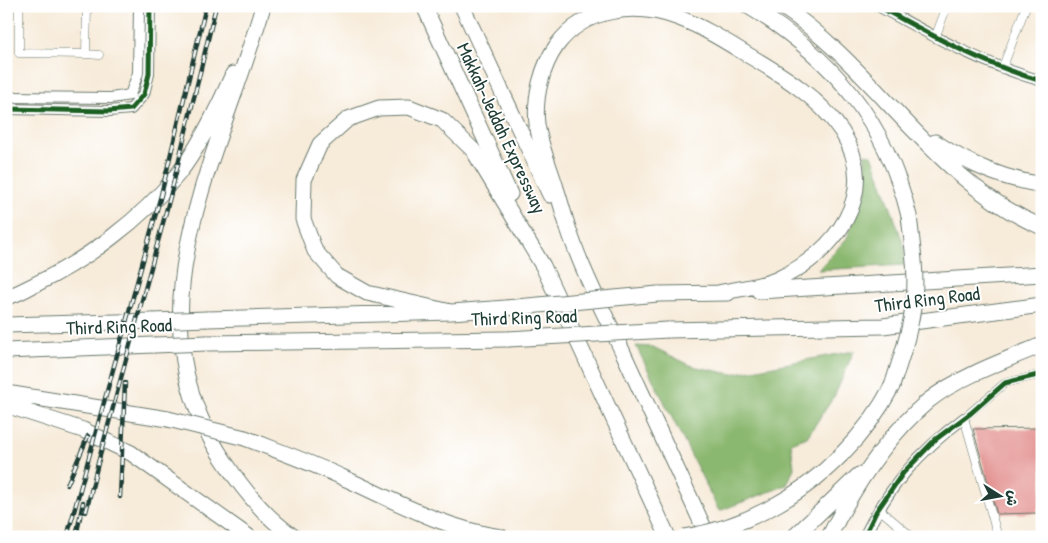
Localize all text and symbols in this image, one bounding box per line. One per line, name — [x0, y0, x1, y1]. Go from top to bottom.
street label: Makkah-Jeddah Expressway — [451, 38, 553, 218]
street label: Third Ring Road — [873, 280, 982, 318]
street label: Third Ring Road — [471, 302, 578, 332]
street label: Third Ring Road — [66, 311, 173, 341]
north arrow — [976, 470, 1026, 520]
text: ش — [1002, 489, 1024, 508]

